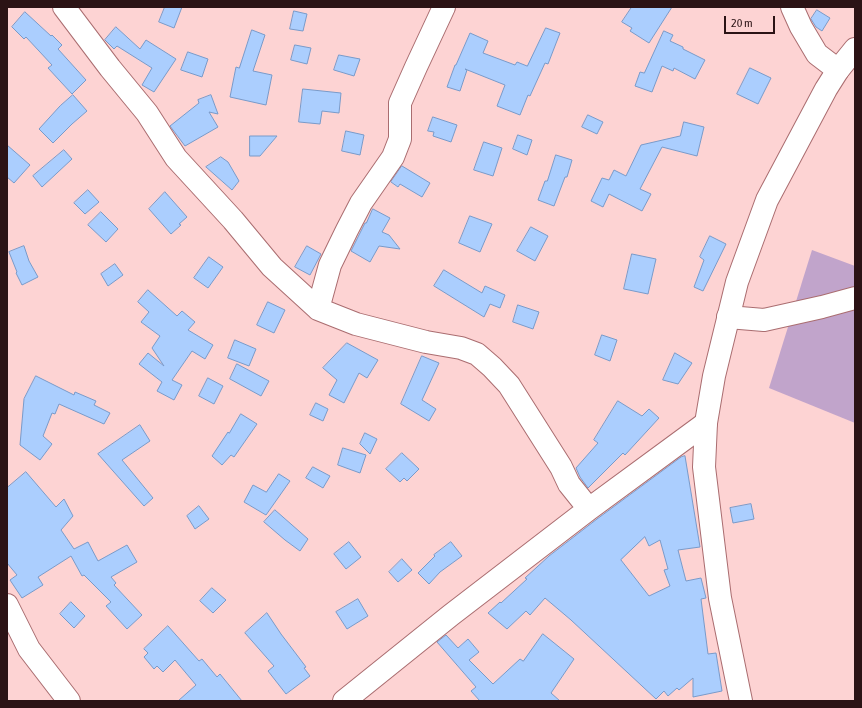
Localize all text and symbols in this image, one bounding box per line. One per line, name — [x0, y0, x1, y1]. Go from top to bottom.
scale bar — [726, 8, 777, 34]
text: 20 m — [731, 16, 753, 30]

